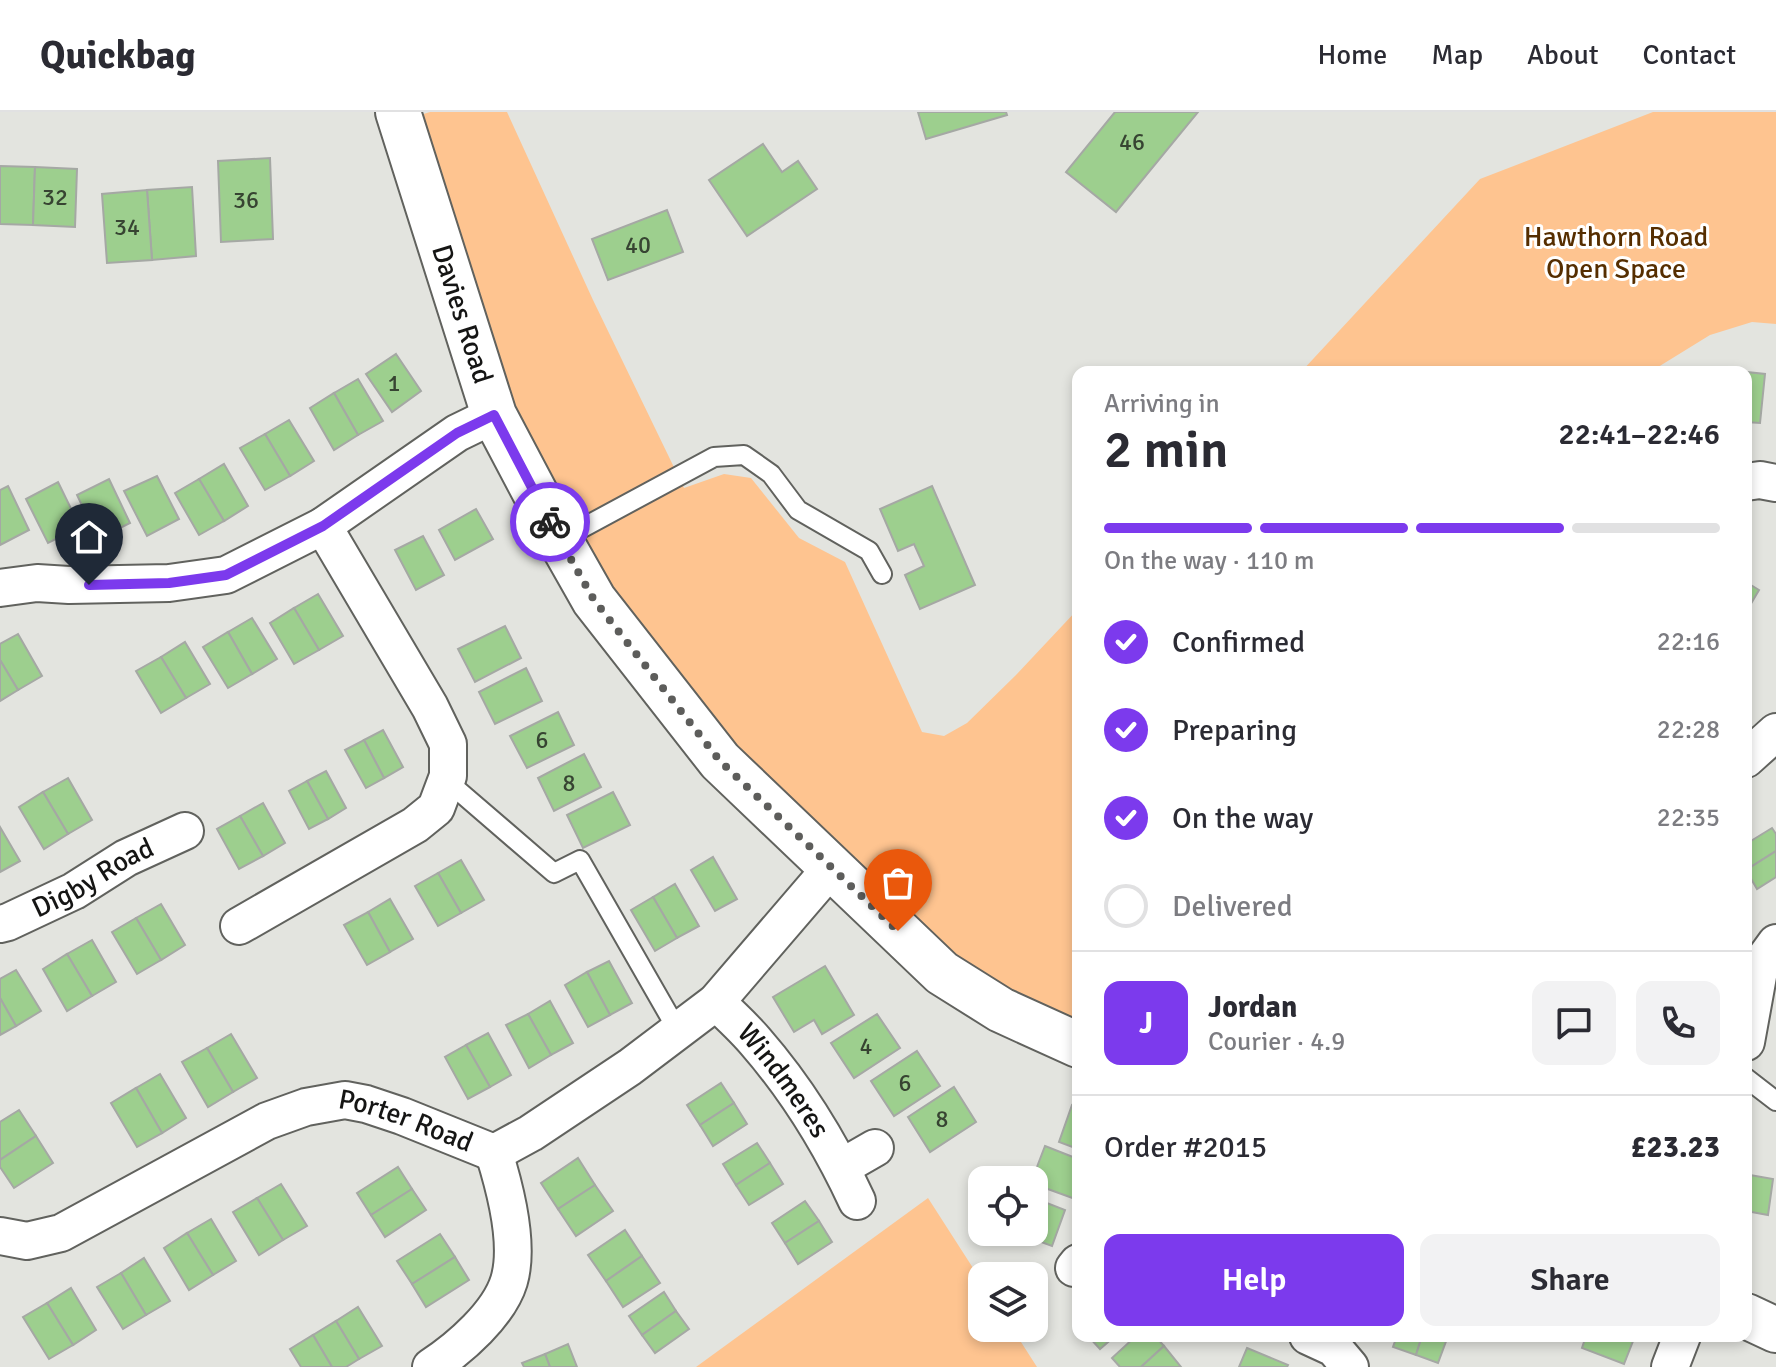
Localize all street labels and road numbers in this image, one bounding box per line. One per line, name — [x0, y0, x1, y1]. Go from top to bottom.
street label: Davies Road — [424, 240, 500, 388]
street label: Digby Road — [27, 831, 159, 925]
street label: Windmeres — [730, 1016, 837, 1144]
street label: Porter Road — [336, 1082, 478, 1160]

